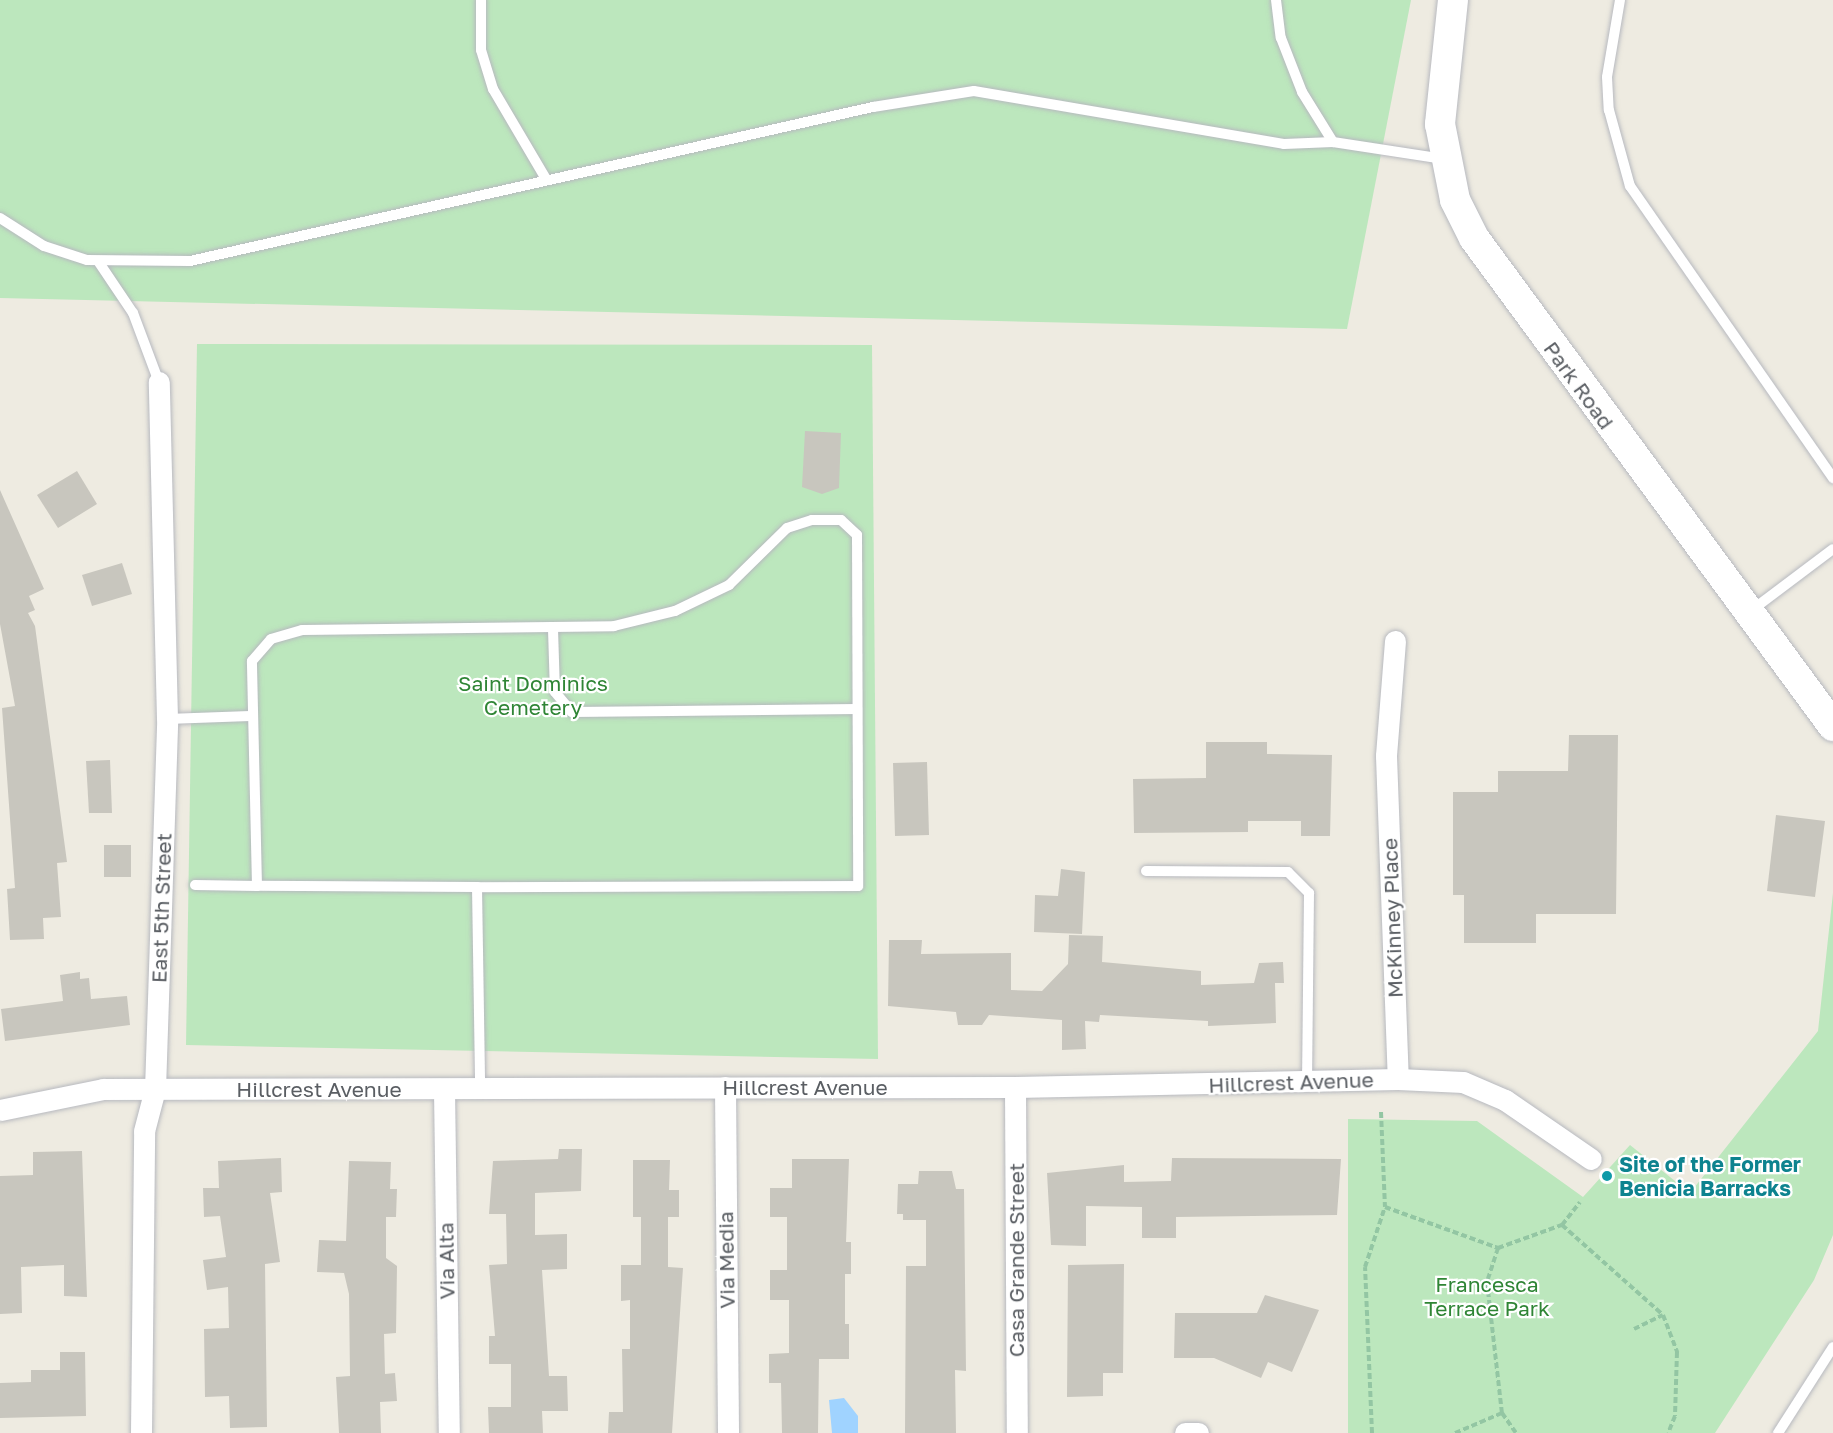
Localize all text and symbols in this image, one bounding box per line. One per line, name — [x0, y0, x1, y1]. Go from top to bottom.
street label: Park Road — [1539, 336, 1619, 434]
park label: Saint Dominics Cemetery — [458, 670, 608, 720]
street label: East 5th Street — [146, 833, 176, 983]
street label: McKinney Place — [1377, 838, 1407, 998]
street label: Hillcrest Avenue — [1208, 1067, 1374, 1097]
street label: Hillcrest Avenue — [722, 1074, 888, 1100]
street label: Hillcrest Avenue — [236, 1076, 402, 1102]
place label: Site of the Former Benicia Barracks — [1619, 1151, 1801, 1201]
street label: Casa Grande Street — [1003, 1163, 1029, 1357]
marker: Site of the Former Benicia Barracks — [1600, 1169, 1614, 1183]
street label: Via Media — [713, 1211, 739, 1309]
street label: Via Alta — [433, 1222, 459, 1300]
park label: Francesca Terrace Park — [1424, 1271, 1550, 1321]

